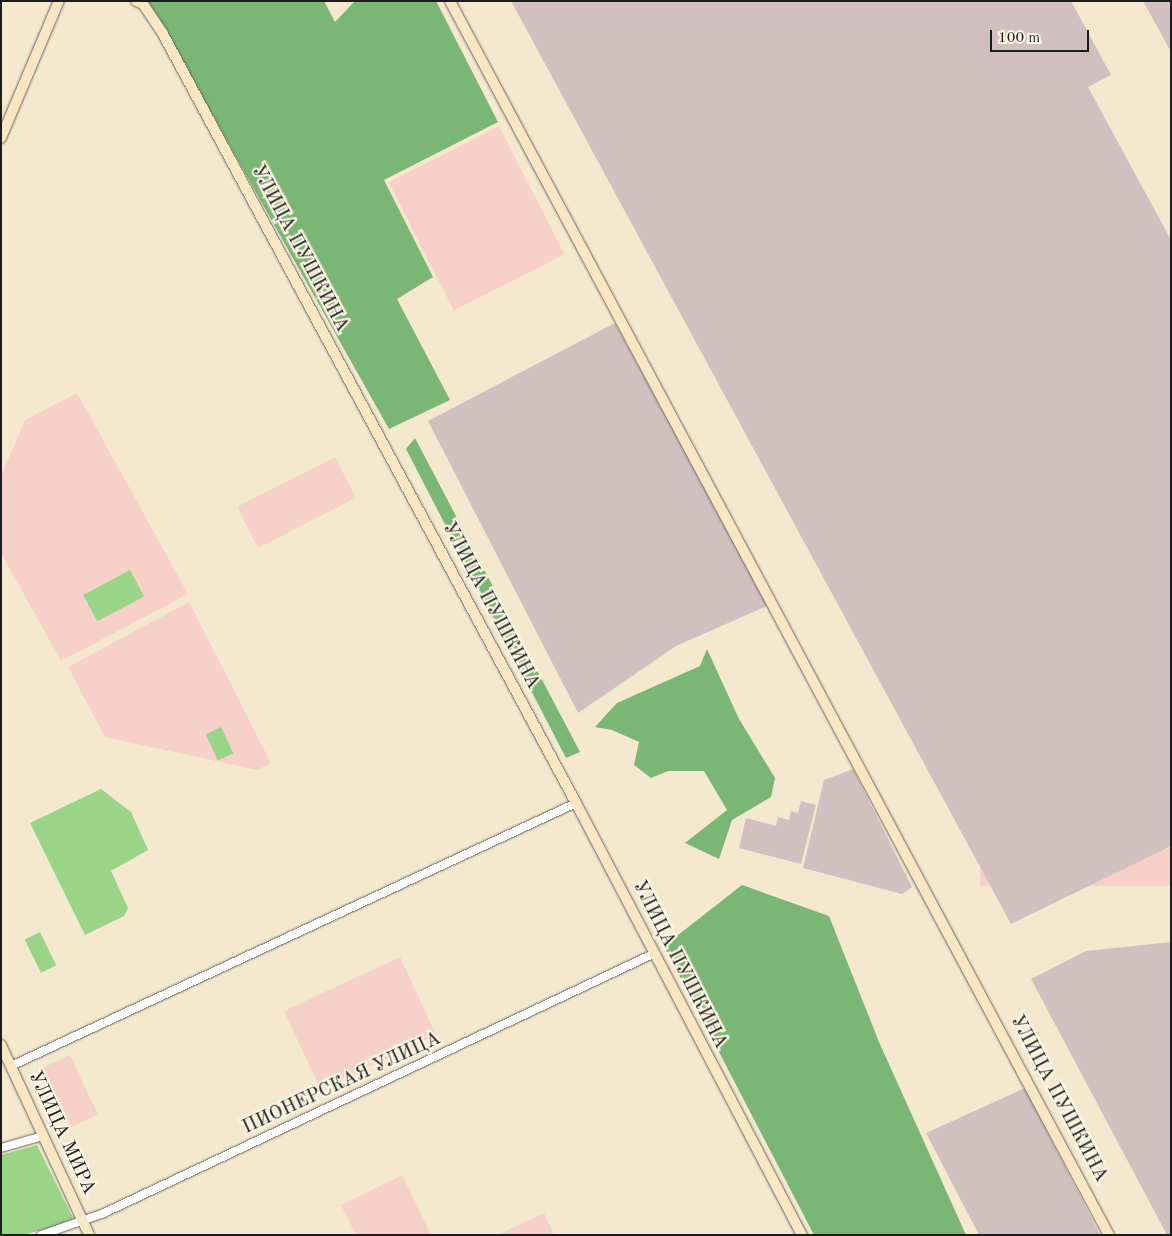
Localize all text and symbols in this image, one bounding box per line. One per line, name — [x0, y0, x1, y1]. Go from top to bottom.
scale bar — [992, 20, 1091, 52]
text: 100 m — [998, 31, 1040, 46]
street label: УЛИЦА ПУШКИНА — [245, 162, 353, 336]
street label: УЛИЦА ПУШКИНА — [436, 519, 544, 693]
street label: УЛИЦА ПУШКИНА — [627, 877, 731, 1053]
street label: УЛИЦА ПУШКИНА — [1004, 1012, 1112, 1186]
street label: ПИОНЕРСКАЯ УЛИЦА — [239, 1028, 445, 1140]
street label: УЛИЦА МИРА — [22, 1067, 100, 1199]

